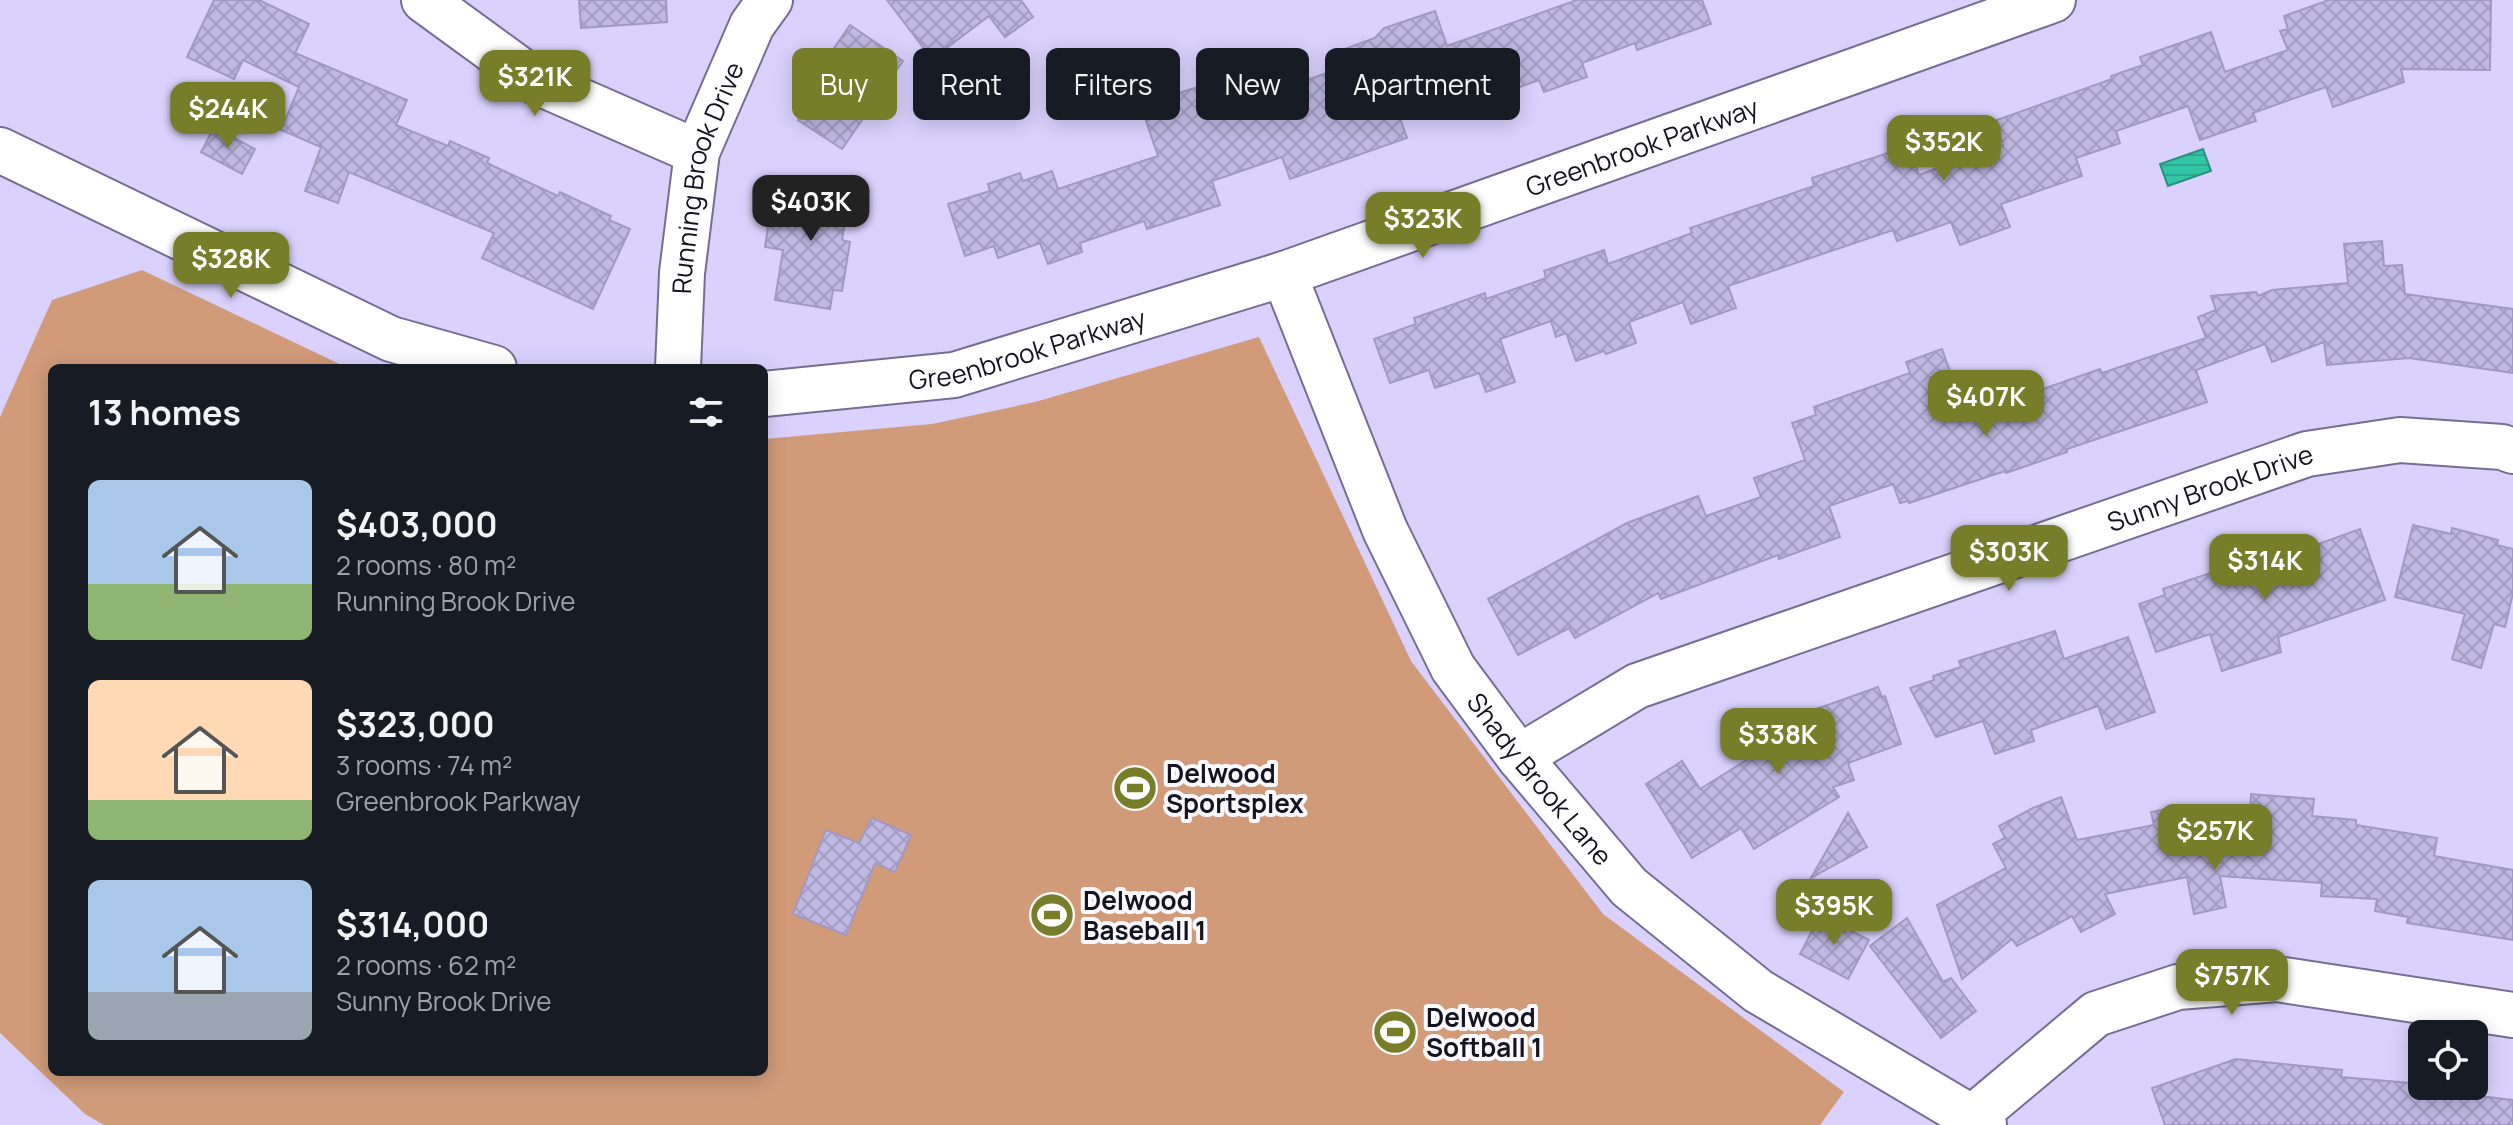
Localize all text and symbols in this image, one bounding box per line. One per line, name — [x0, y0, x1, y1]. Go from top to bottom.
chip: Buy — [792, 48, 897, 120]
chip: Rent — [913, 48, 1030, 120]
chip: Filters — [1046, 48, 1180, 120]
chip: New — [1196, 48, 1309, 120]
chip: Apartment — [1325, 48, 1520, 120]
pin: $321K — [479, 50, 591, 118]
street label: Running Brook Drive — [663, 56, 752, 295]
text: $321K — [497, 58, 573, 94]
pin: $244K — [172, 82, 284, 150]
street label: Greenbrook Parkway — [1521, 88, 1763, 205]
text: $244K — [188, 90, 268, 126]
pin: $352K — [1888, 115, 2000, 183]
text: $352K — [1905, 123, 1983, 159]
pin: $403K — [755, 175, 867, 243]
text: $403K — [770, 183, 852, 219]
pin: $323K — [1367, 192, 1479, 260]
text: $323K — [1384, 200, 1462, 236]
pin: $328K — [175, 232, 287, 300]
text: $328K — [191, 240, 271, 276]
street label: Greenbrook Parkway — [907, 299, 1150, 397]
pin: $407K — [1930, 370, 2042, 438]
text: $407K — [1946, 378, 2026, 414]
text: 13 homes — [88, 389, 241, 435]
icon: filters — [684, 390, 728, 434]
street label: Sunny Brook Drive — [2102, 435, 2318, 540]
text: $403,000 — [336, 501, 498, 547]
icon: home — [152, 512, 248, 608]
pin: $303K — [1953, 525, 2065, 593]
text: $303K — [1969, 533, 2049, 569]
pin: $314K — [2209, 534, 2321, 602]
text: $314K — [2227, 542, 2303, 578]
text: 2 rooms · 80 m² — [336, 547, 516, 583]
text: Running Brook Drive — [336, 583, 576, 619]
street label: Shady Brook Lane — [1459, 685, 1621, 873]
text: $323,000 — [336, 701, 495, 747]
pin: $338K — [1722, 708, 1834, 776]
icon: home — [152, 712, 248, 808]
text: $338K — [1738, 716, 1818, 752]
text: 3 rooms · 74 m² — [336, 747, 512, 783]
place label: Delwood Sportsplex — [1166, 755, 1304, 821]
sports icon: Delwood Sportsplex — [1111, 764, 1159, 812]
text: Greenbrook Parkway — [336, 783, 581, 819]
pin: $257K — [2159, 804, 2271, 872]
text: $257K — [2176, 812, 2254, 848]
pin: $395K — [1778, 879, 1890, 947]
place label: Delwood Baseball 1 — [1083, 882, 1206, 948]
text: $395K — [1794, 887, 1874, 923]
sports icon: Delwood Baseball 1 — [1028, 891, 1076, 939]
text: $314,000 — [336, 901, 489, 947]
icon: home — [152, 912, 248, 1008]
text: 2 rooms · 62 m² — [336, 947, 516, 983]
pin: $757K — [2176, 949, 2288, 1017]
text: $757K — [2194, 957, 2270, 993]
text: Sunny Brook Drive — [336, 983, 551, 1019]
place label: Delwood Softball 1 — [1426, 999, 1542, 1065]
sports icon: Delwood Softball 1 — [1371, 1008, 1419, 1056]
map controls — [2408, 1020, 2488, 1100]
button: locate — [2408, 1020, 2488, 1100]

